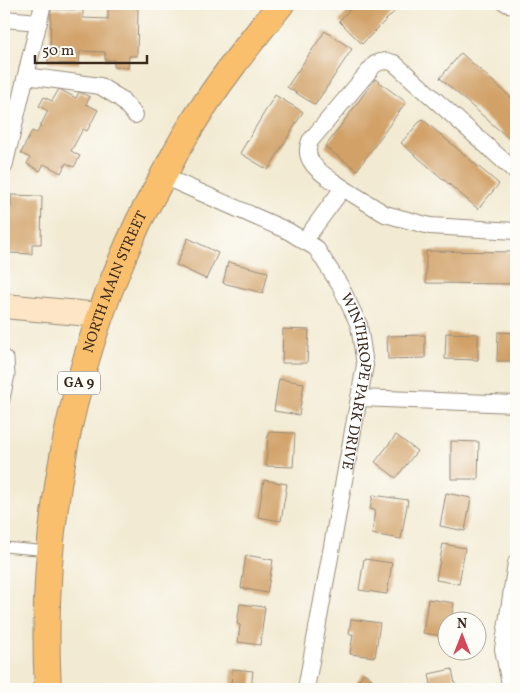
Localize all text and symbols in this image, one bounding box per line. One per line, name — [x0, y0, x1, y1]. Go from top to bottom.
scale bar — [35, 32, 148, 64]
text: 50 m — [42, 41, 74, 62]
street label: NORTH MAIN STREET — [78, 207, 153, 356]
street label: WINTHROPE PARK DRIVE — [335, 290, 376, 472]
road number: GA 9 — [58, 372, 100, 394]
north arrow — [438, 610, 488, 660]
text: N — [457, 615, 467, 634]

